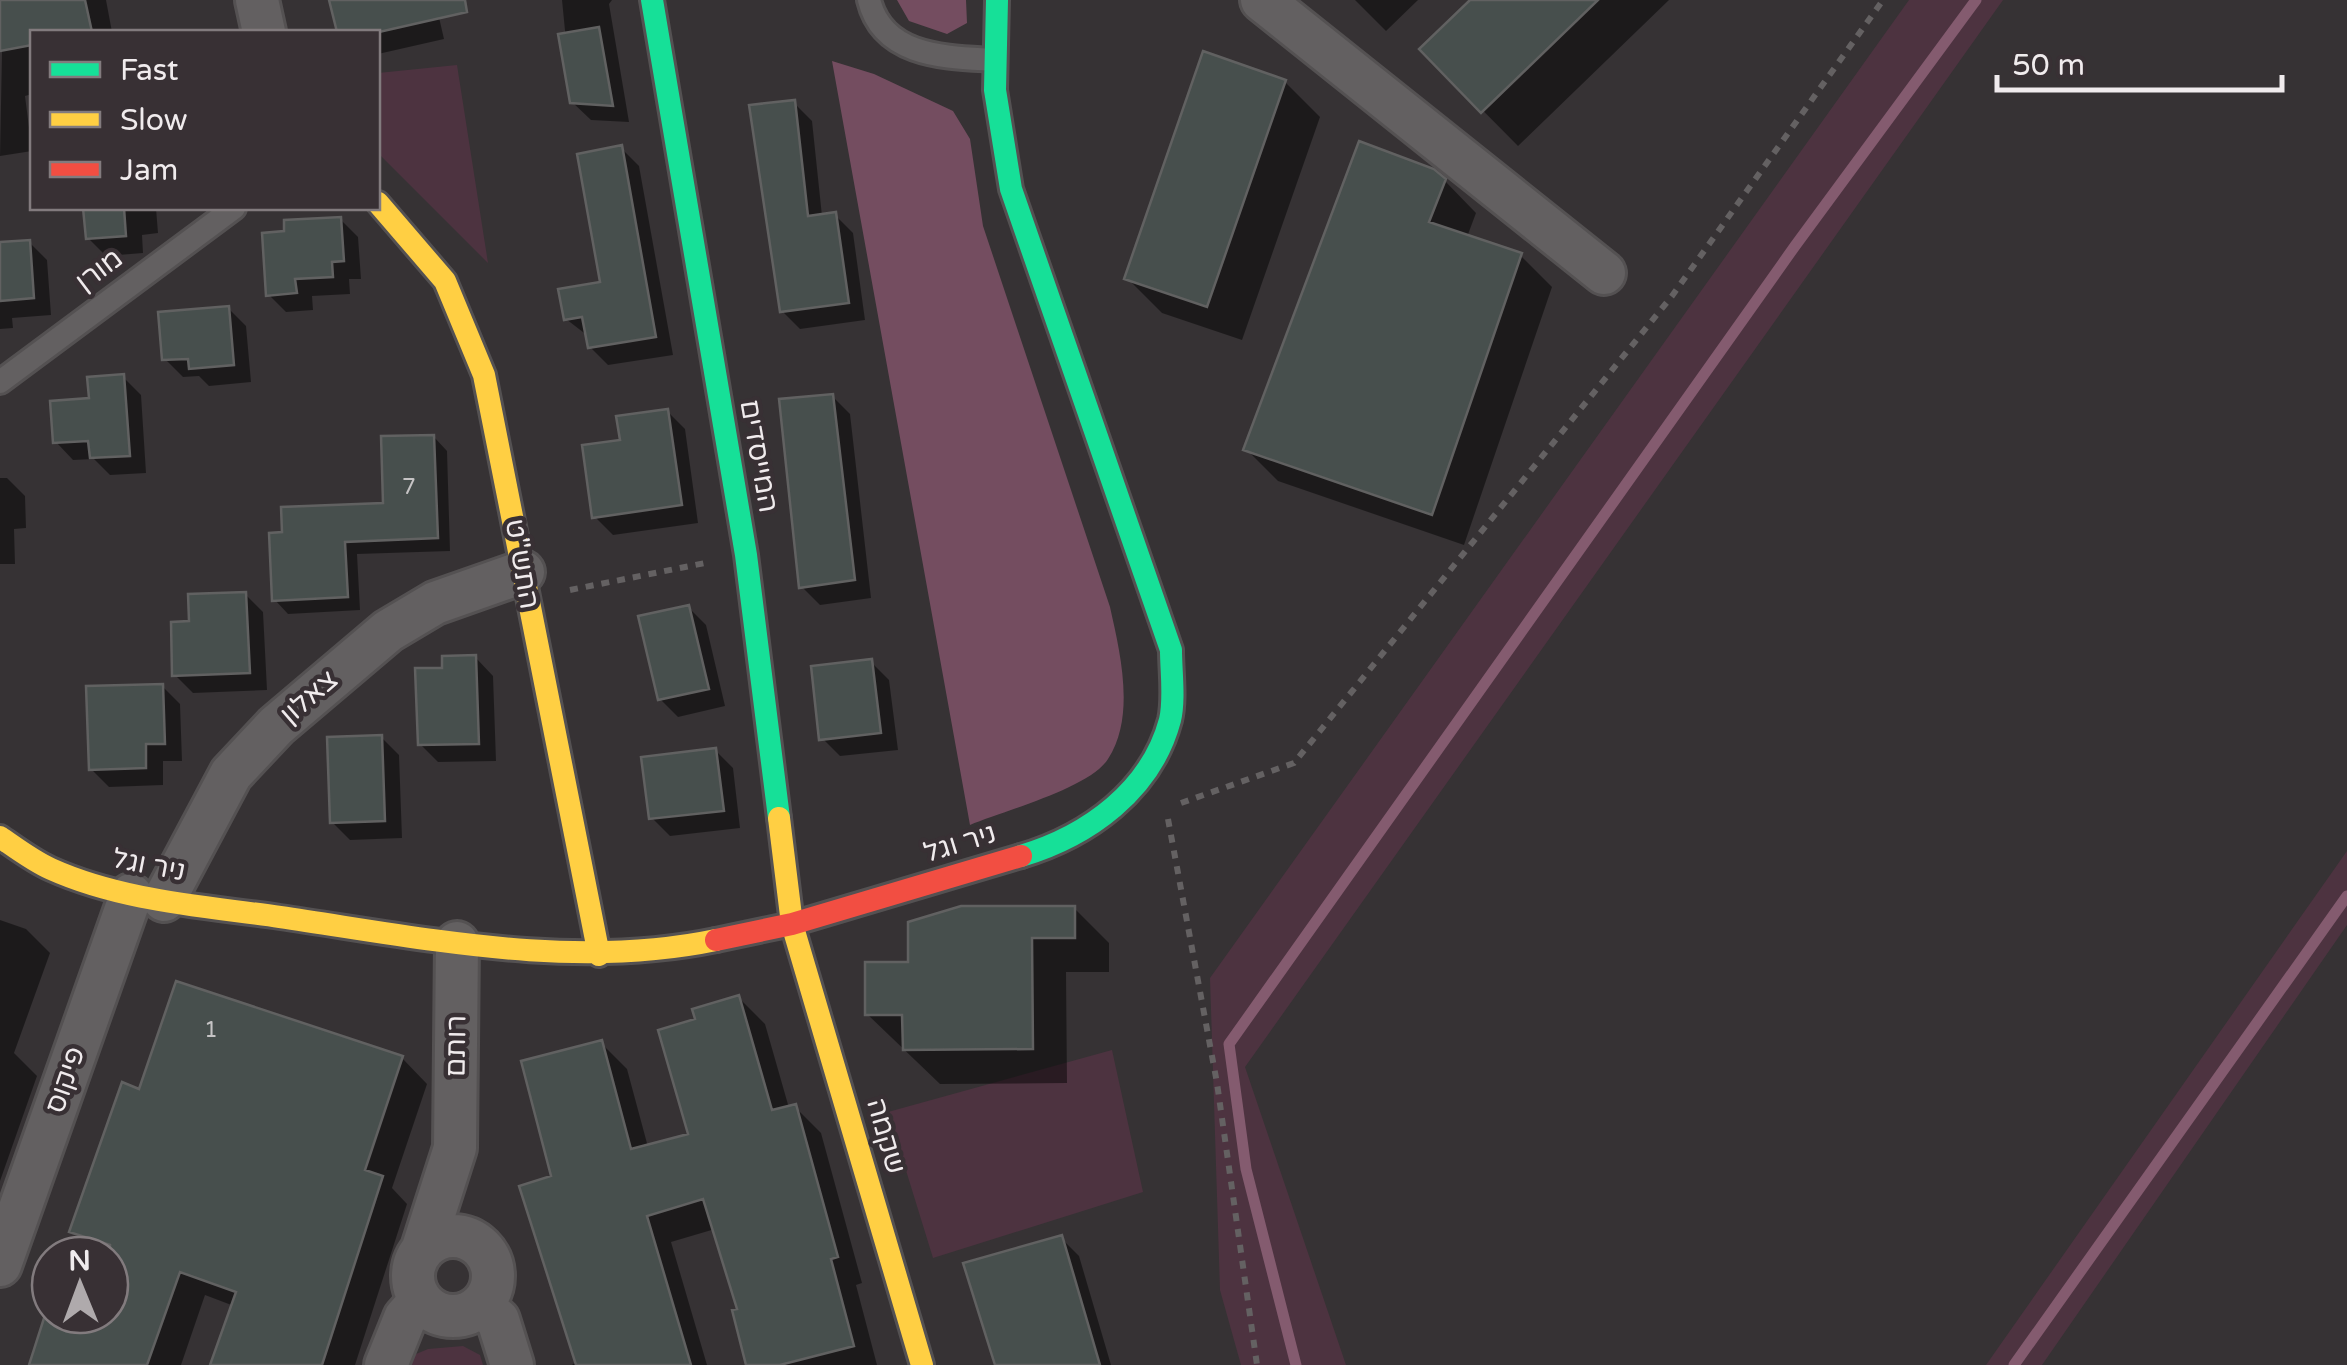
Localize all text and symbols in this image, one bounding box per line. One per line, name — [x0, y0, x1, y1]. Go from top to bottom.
legend — [30, 30, 380, 210]
scale bar — [1997, 30, 2282, 92]
text: 50 m — [2012, 47, 2085, 84]
text: Fast — [120, 52, 179, 89]
text: Slow — [120, 102, 188, 139]
text: Jam — [120, 152, 178, 189]
street label: מורן — [69, 241, 129, 299]
street label: המייסדים — [732, 397, 786, 515]
house number: 7 — [402, 474, 416, 500]
street label: התש"ט — [497, 516, 547, 612]
street label: צאלון — [273, 663, 345, 731]
street label: ניר וגל — [920, 816, 1000, 870]
street label: ניר וגל — [110, 841, 188, 889]
street label: רותם — [438, 1015, 474, 1077]
house number: 1 — [204, 1017, 218, 1043]
street label: פיקוס — [38, 1042, 92, 1118]
street label: שקמה — [859, 1094, 913, 1178]
north arrow — [30, 1235, 130, 1335]
text: N — [68, 1244, 91, 1278]

